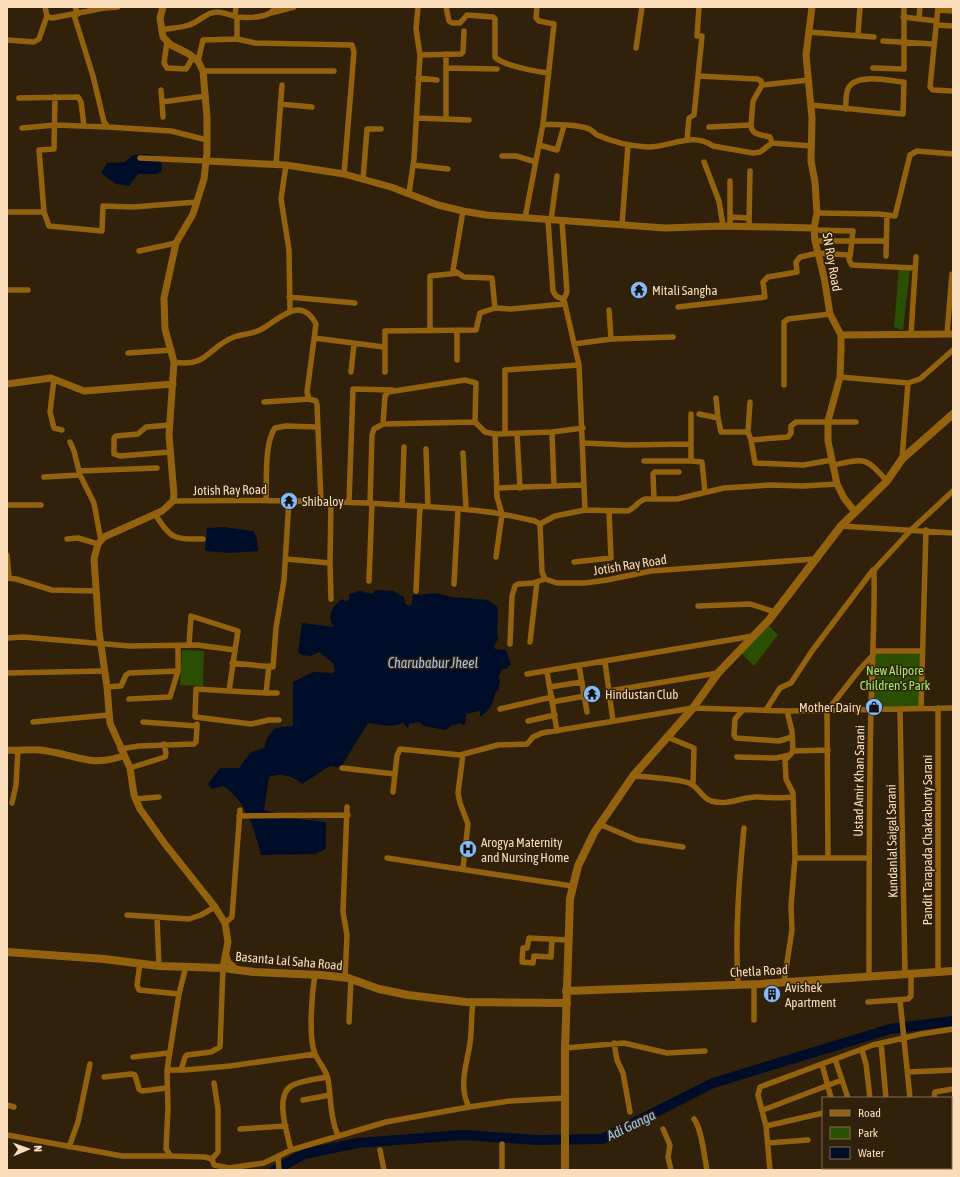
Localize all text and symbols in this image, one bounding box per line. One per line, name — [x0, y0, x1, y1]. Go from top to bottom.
street label: SN Roy Road — [819, 231, 845, 293]
temple icon: Mitali Sangha — [629, 280, 649, 300]
place label: Mitali Sangha — [652, 283, 717, 298]
street label: Jotish Ray Road — [193, 482, 267, 498]
temple icon: Shibaloy — [279, 491, 299, 511]
place label: Shibaloy — [302, 494, 344, 509]
street label: Jotish Ray Road — [592, 552, 668, 578]
water label: Charubabur Jheel — [388, 655, 479, 671]
park label: New Alipore Children's Park — [860, 663, 931, 693]
temple icon: Hindustan Club — [582, 684, 602, 704]
place label: Hindustan Club — [605, 687, 679, 702]
shop icon: Mother Dairy — [864, 697, 884, 717]
place label: Mother Dairy — [799, 700, 862, 715]
street label: Ustad Amir Khan Sarani — [851, 725, 867, 837]
street label: Pandit Tarapada Chakraborty Sarani — [920, 755, 935, 925]
street label: Kundanlal Saigal Sarani — [884, 784, 900, 898]
place label: Arogya Maternity and Nursing Home — [481, 835, 569, 865]
hospital icon: Arogya Maternity and Nursing Home — [458, 839, 478, 859]
street label: Basanta Lal Saha Road — [235, 949, 343, 973]
street label: Chetla Road — [730, 962, 788, 980]
place label: Avishek Apartment — [785, 980, 837, 1010]
building icon: Avishek Apartment — [762, 984, 782, 1004]
legend — [822, 1097, 952, 1169]
water label: Adi Ganga — [603, 1106, 658, 1144]
text: Road — [858, 1106, 881, 1120]
text: Park — [858, 1126, 879, 1140]
north arrow — [8, 1129, 48, 1169]
text: N — [32, 1145, 44, 1152]
text: Water — [858, 1146, 885, 1160]

